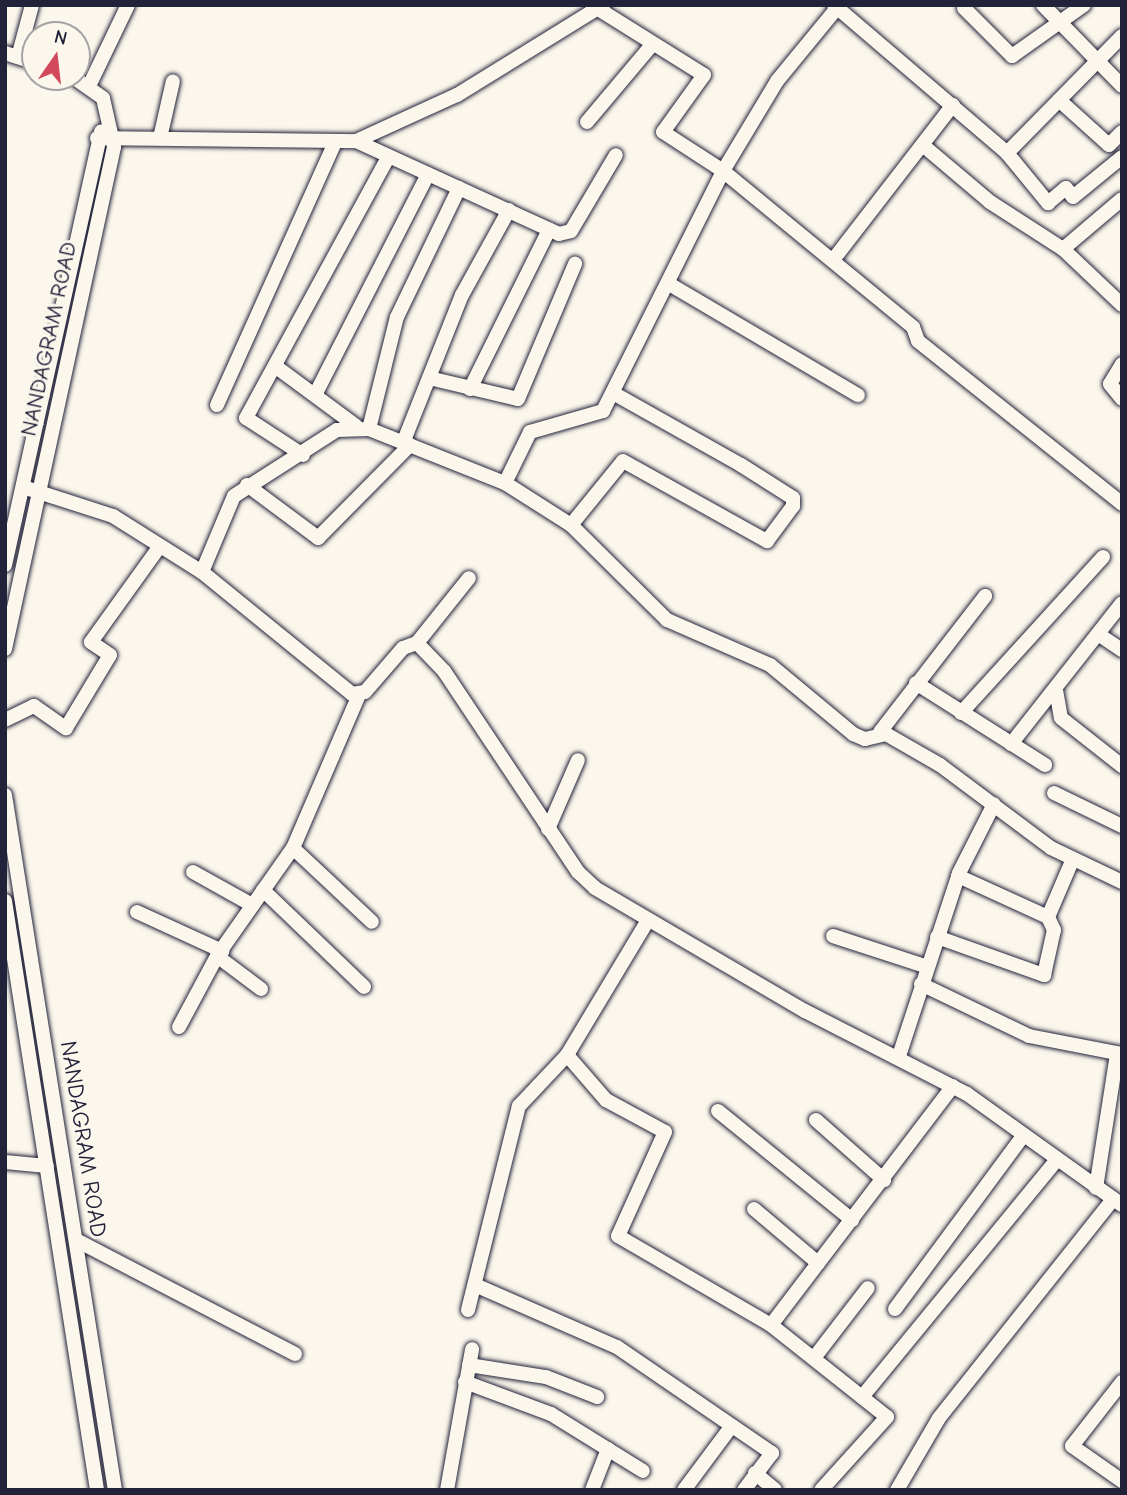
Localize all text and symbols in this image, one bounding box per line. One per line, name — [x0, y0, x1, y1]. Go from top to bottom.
north arrow — [21, 21, 91, 91]
text: N — [52, 25, 69, 50]
street label: NANDAGRAM ROAD — [15, 239, 83, 439]
street label: NANDAGRAM ROAD — [54, 1039, 112, 1239]

